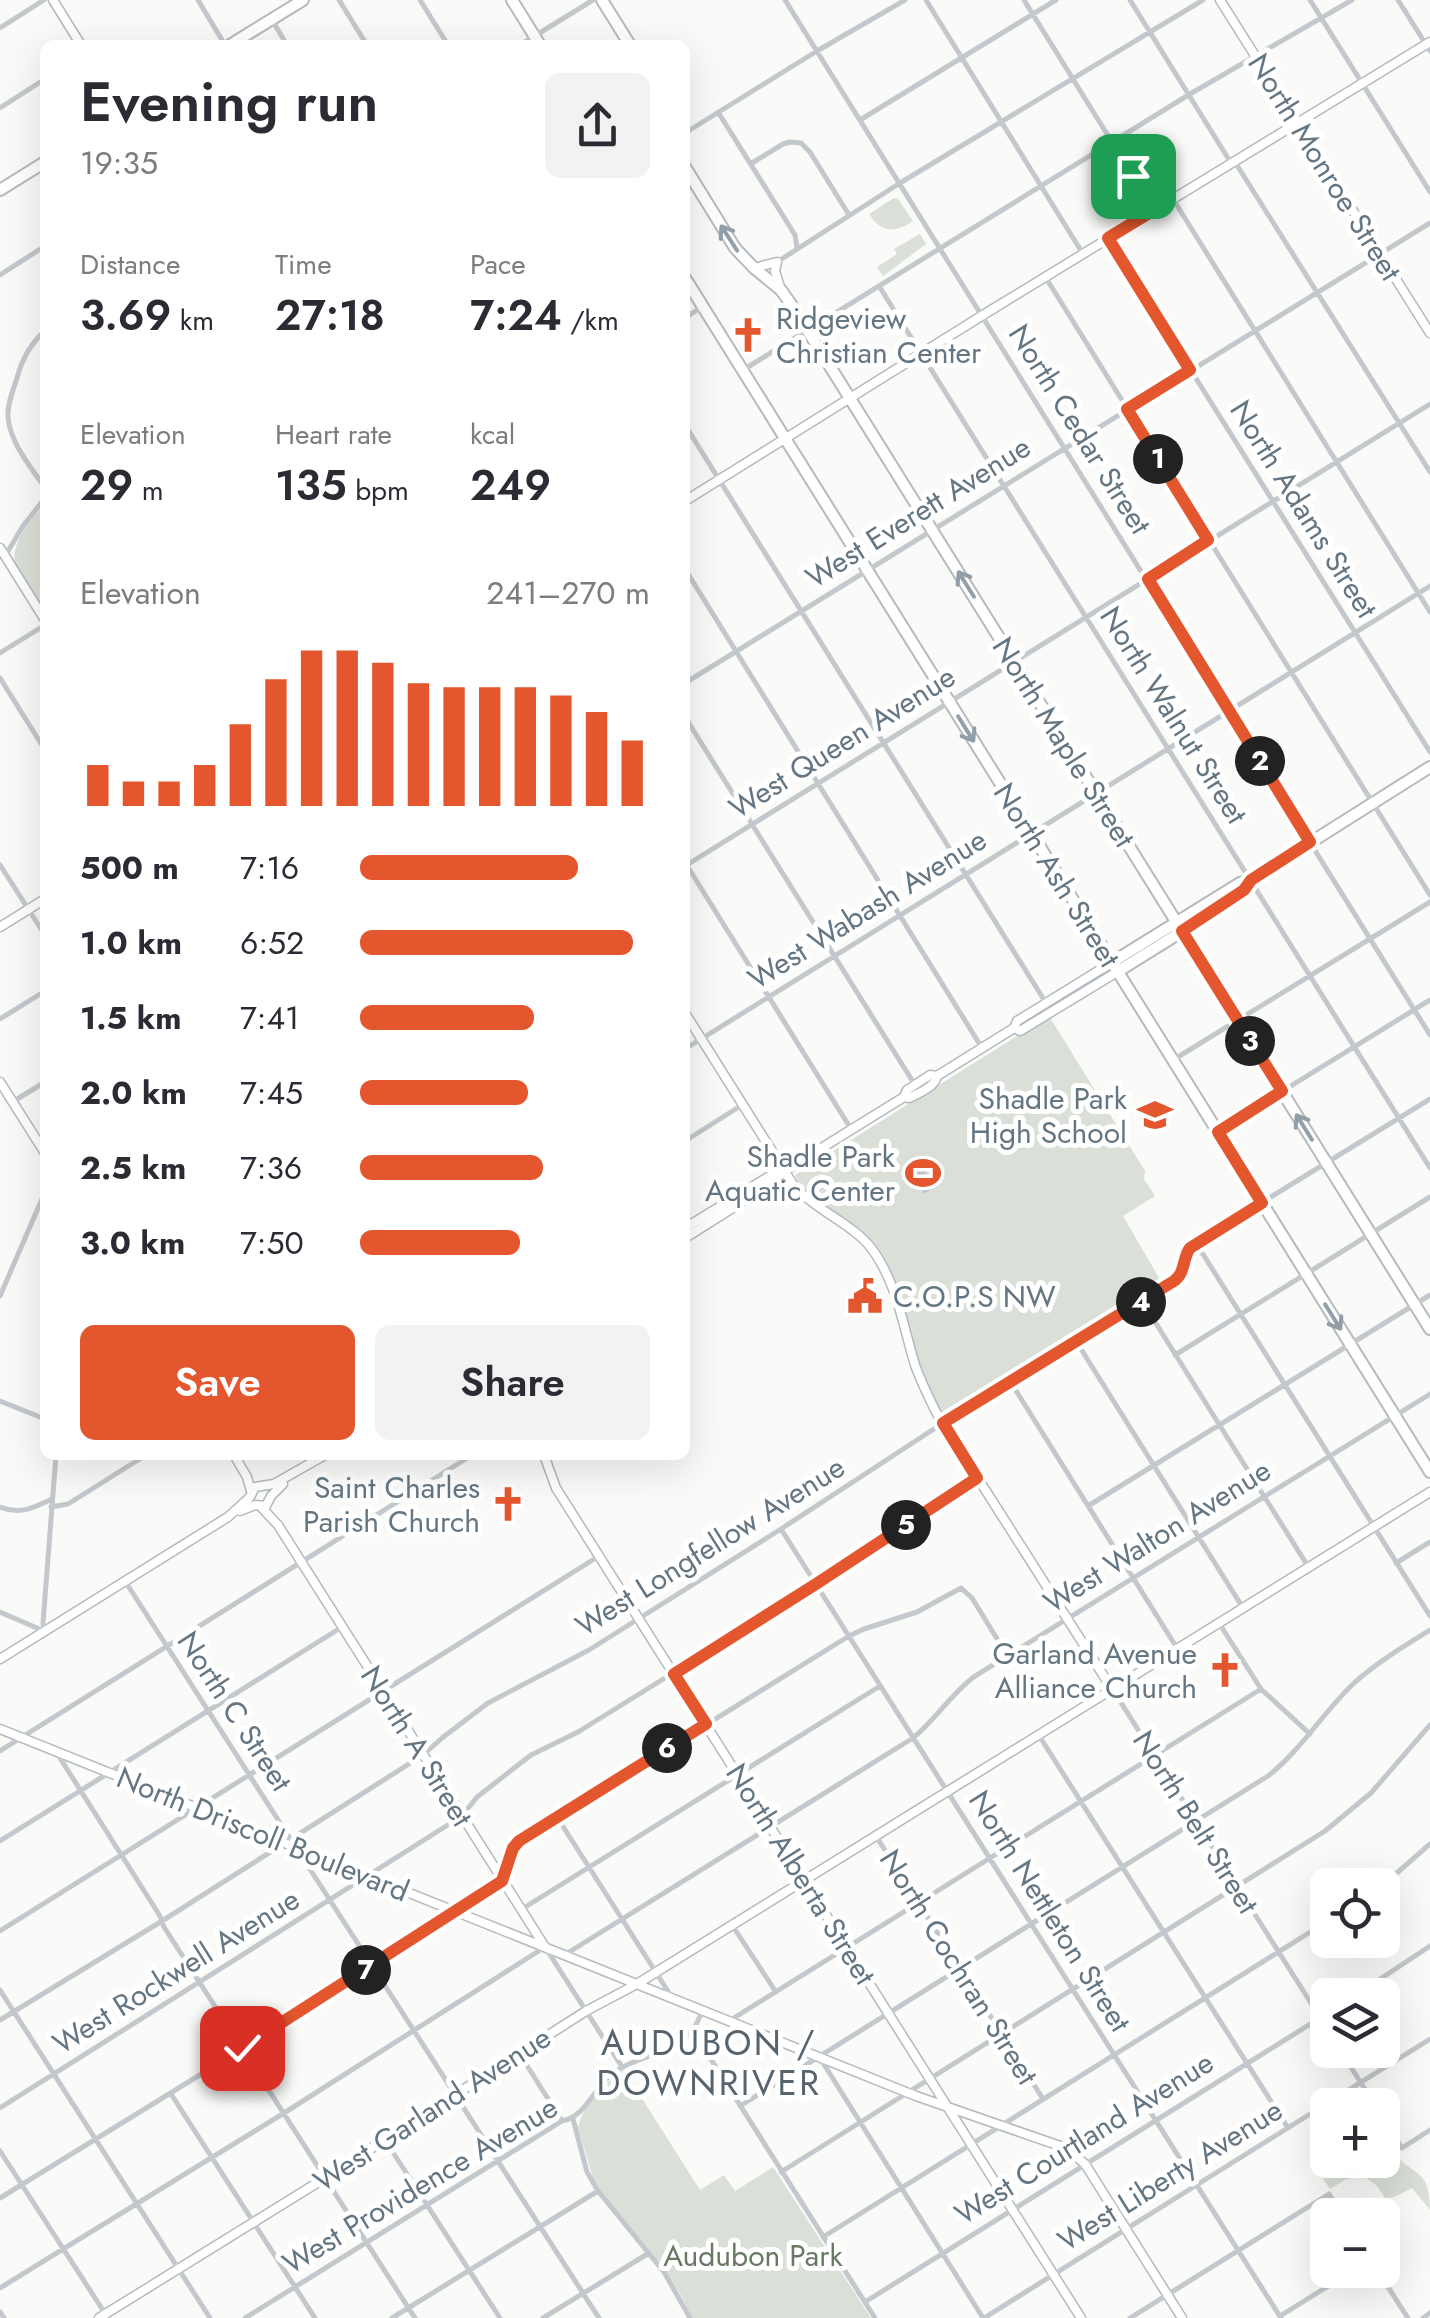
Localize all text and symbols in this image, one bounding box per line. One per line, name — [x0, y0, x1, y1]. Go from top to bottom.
street label: North Monroe Street — [1238, 45, 1413, 290]
text: Evening run — [80, 62, 378, 142]
button: share — [545, 73, 650, 178]
pin — [1091, 134, 1176, 219]
text: 19:35 — [80, 140, 158, 186]
icon: arrive — [1106, 149, 1161, 204]
one-way arrow — [718, 224, 739, 252]
text: Distance — [80, 244, 180, 285]
text: Time — [275, 244, 332, 285]
text: Pace — [470, 244, 526, 285]
text: 3.69 — [80, 285, 171, 346]
text: 27:18 — [275, 285, 385, 346]
text: 7:24 — [470, 285, 562, 346]
place label: Ridgeview Christian Center — [776, 297, 982, 374]
text: km — [171, 300, 214, 341]
text: /km — [562, 300, 619, 341]
church icon: Ridgeview Christian Center — [729, 316, 767, 354]
street label: North Cedar Street — [998, 316, 1162, 543]
street label: North Adams Street — [1220, 392, 1389, 627]
text: Elevation — [80, 414, 186, 455]
text: Heart rate — [275, 414, 392, 455]
text: kcal — [470, 414, 515, 455]
street label: West Everett Avenue — [797, 425, 1039, 599]
pin: 1 — [1133, 434, 1183, 484]
text: 1 — [1151, 438, 1165, 479]
text: 29 — [80, 455, 133, 516]
text: 135 — [275, 455, 347, 516]
text: 249 — [470, 455, 551, 516]
text: m — [133, 470, 164, 511]
text: bpm — [347, 470, 409, 511]
text: Elevation — [80, 570, 201, 616]
text: 241–270 m — [486, 570, 650, 616]
one-way arrow — [956, 570, 976, 599]
street label: North Walnut Street — [1090, 598, 1259, 833]
street label: North Maple Street — [982, 629, 1146, 856]
street label: West Queen Avenue — [721, 655, 963, 829]
one-way arrow — [956, 714, 976, 743]
pin: 2 — [1235, 736, 1285, 786]
text: 2 — [1251, 740, 1269, 781]
street label: North Ash Street — [983, 775, 1131, 976]
street label: West Wabash Avenue — [739, 818, 995, 1000]
text: 500 m — [80, 845, 179, 891]
text: 7:16 — [240, 845, 299, 891]
text: 1.0 km — [80, 920, 182, 966]
text: 6:52 — [240, 920, 304, 966]
text: 1.5 km — [80, 995, 182, 1041]
text: 7:41 — [240, 995, 299, 1041]
pin: 3 — [1225, 1016, 1275, 1066]
text: 3 — [1241, 1020, 1259, 1061]
text: 2.0 km — [80, 1070, 187, 1116]
text: 7:45 — [240, 1070, 303, 1116]
place label: Shadle Park High School — [970, 1077, 1128, 1154]
school or university icon: Shadle Park High School — [1136, 1096, 1174, 1134]
one-way arrow — [1294, 1113, 1315, 1142]
place label: Shadle Park Aquatic Center — [705, 1135, 896, 1212]
text: 2.5 km — [80, 1145, 186, 1191]
text: 7:36 — [240, 1145, 302, 1191]
sports icon: Shadle Park Aquatic Center — [904, 1154, 942, 1192]
text: 3.0 km — [80, 1220, 185, 1266]
text: 7:50 — [240, 1220, 304, 1266]
place label: C.O.P.S NW — [893, 1275, 1056, 1318]
public building icon: C.O.P.S NW — [846, 1277, 884, 1315]
pin: 4 — [1116, 1277, 1166, 1327]
text: 4 — [1131, 1281, 1151, 1322]
one-way arrow — [1323, 1302, 1343, 1330]
button: Save — [80, 1325, 355, 1440]
button: Share — [375, 1325, 650, 1440]
street label: West Longfellow Avenue — [567, 1446, 853, 1646]
street label: West Walton Avenue — [1035, 1449, 1279, 1623]
place label: Saint Charles Parish Church — [303, 1466, 480, 1543]
church icon: Saint Charles Parish Church — [489, 1485, 527, 1523]
pin: 5 — [881, 1500, 931, 1550]
text: 5 — [897, 1504, 915, 1545]
street label: North C Street — [167, 1623, 303, 1800]
place label: Garland Avenue Alliance Church — [992, 1632, 1197, 1709]
church icon: Garland Avenue Alliance Church — [1206, 1651, 1244, 1689]
street label: North A Street — [350, 1657, 484, 1835]
street label: North Belt Street — [1122, 1722, 1270, 1923]
pin: 6 — [642, 1723, 692, 1773]
text: 6 — [658, 1727, 676, 1768]
street label: North Alberta Street — [716, 1755, 887, 1994]
street label: North Driscoll Boulevard — [110, 1756, 416, 1912]
street label: North Nettleton Street — [958, 1782, 1142, 2041]
street label: North Cochran Street — [869, 1841, 1049, 2094]
map controls — [1310, 1868, 1400, 2288]
button: locate — [1310, 1868, 1400, 1958]
street label: West Rockwell Avenue — [44, 1878, 308, 2064]
pin: 7 — [341, 1945, 391, 1995]
text: 7 — [358, 1949, 374, 1990]
button: layers — [1310, 1978, 1400, 2068]
pin — [200, 2006, 285, 2091]
street label: West Garland Avenue — [305, 2016, 559, 2202]
district label: AUDUBON / DOWNRIVER — [597, 2018, 821, 2108]
icon: check — [215, 2021, 270, 2076]
street label: West Courtland Avenue — [946, 2041, 1222, 2235]
street label: West Providence Avenue — [274, 2086, 566, 2284]
street label: West Liberty Avenue — [1049, 2088, 1291, 2262]
button: + — [1310, 2088, 1400, 2178]
button: − — [1310, 2198, 1400, 2288]
park label: Audubon Park — [663, 2234, 844, 2277]

